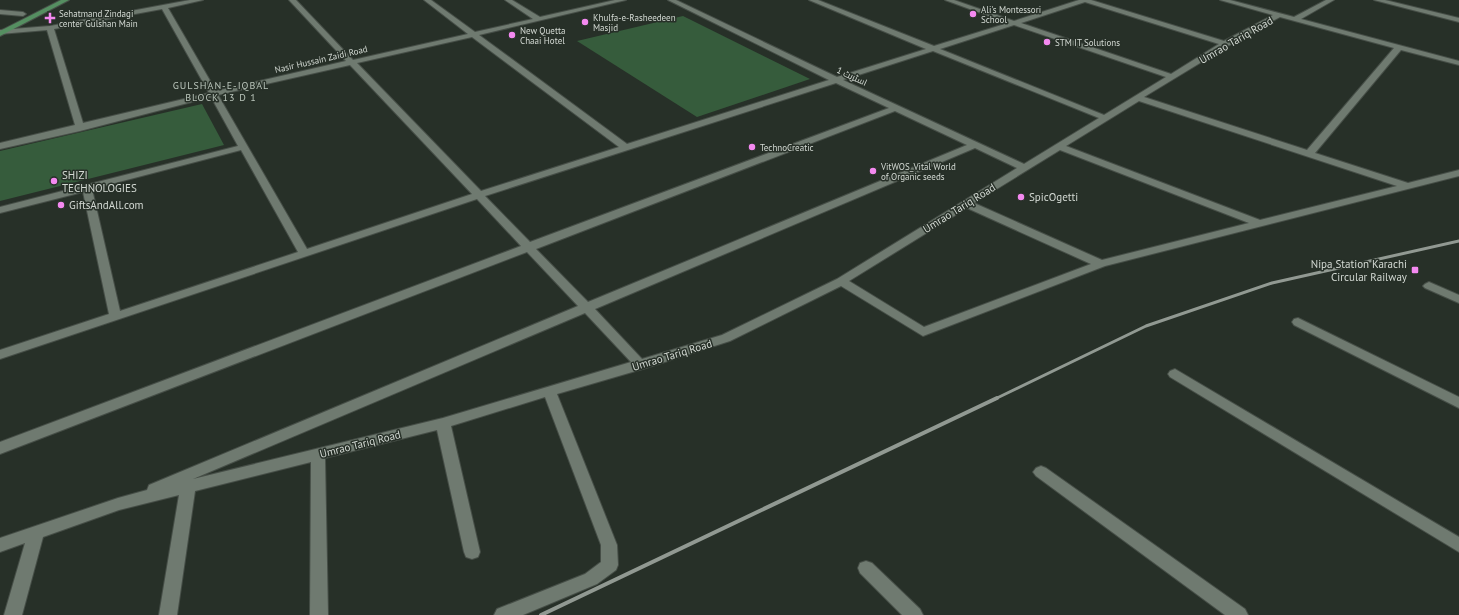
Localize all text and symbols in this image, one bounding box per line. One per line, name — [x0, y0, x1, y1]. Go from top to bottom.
place label: Ali's Montessori School — [981, 4, 1041, 25]
place label: Sehatmand Zindagi center Gulshan Main — [59, 8, 138, 29]
marker: Ali's Montessori School — [968, 9, 978, 19]
marker: Sehatmand Zindagi center Gulshan Main — [44, 12, 56, 24]
place label: Khulfa-e-Rasheedeen Masjid — [593, 12, 676, 33]
street label: Umrao Tariq Road — [1197, 13, 1276, 67]
marker: Khulfa-e-Rasheedeen Masjid — [580, 17, 590, 27]
place label: New Quetta Chaai Hotel — [520, 25, 565, 46]
marker: New Quetta Chaai Hotel — [507, 30, 517, 40]
marker: STM IT Solutions — [1042, 37, 1052, 47]
place label: STM IT Solutions — [1055, 37, 1120, 48]
street label: Nasir Hussain Zaidi Road — [273, 43, 369, 75]
street label: اسٹریٹ 1 — [835, 64, 869, 88]
district label: GULSHAN-E-IQBAL BLOCK 13 D 1 — [173, 79, 269, 104]
marker: TechnoCreatic — [747, 142, 757, 152]
place label: TechnoCreatic — [760, 142, 814, 153]
place label: VitWOS_Vital World of Organic seeds — [880, 161, 956, 182]
marker: VitWOS_Vital World of Organic seeds — [868, 166, 878, 176]
place label: SHIZI TECHNOLOGIES — [62, 168, 137, 195]
marker: SHIZI TECHNOLOGIES — [49, 176, 59, 186]
street label: Umrao Tariq Road — [920, 180, 998, 236]
place label: SpicOgetti — [1029, 190, 1078, 204]
marker: SpicOgetti — [1016, 192, 1026, 202]
place label: GiftsAndAll.com — [69, 198, 144, 212]
marker: GiftsAndAll.com — [56, 200, 66, 210]
place label: Nipa Station Karachi Circular Railway — [1311, 257, 1408, 284]
marker: Nipa Station Karachi Circular Railway — [1410, 265, 1420, 275]
street label: Umrao Tariq Road — [630, 336, 714, 374]
street label: Umrao Tariq Road — [318, 427, 402, 461]

